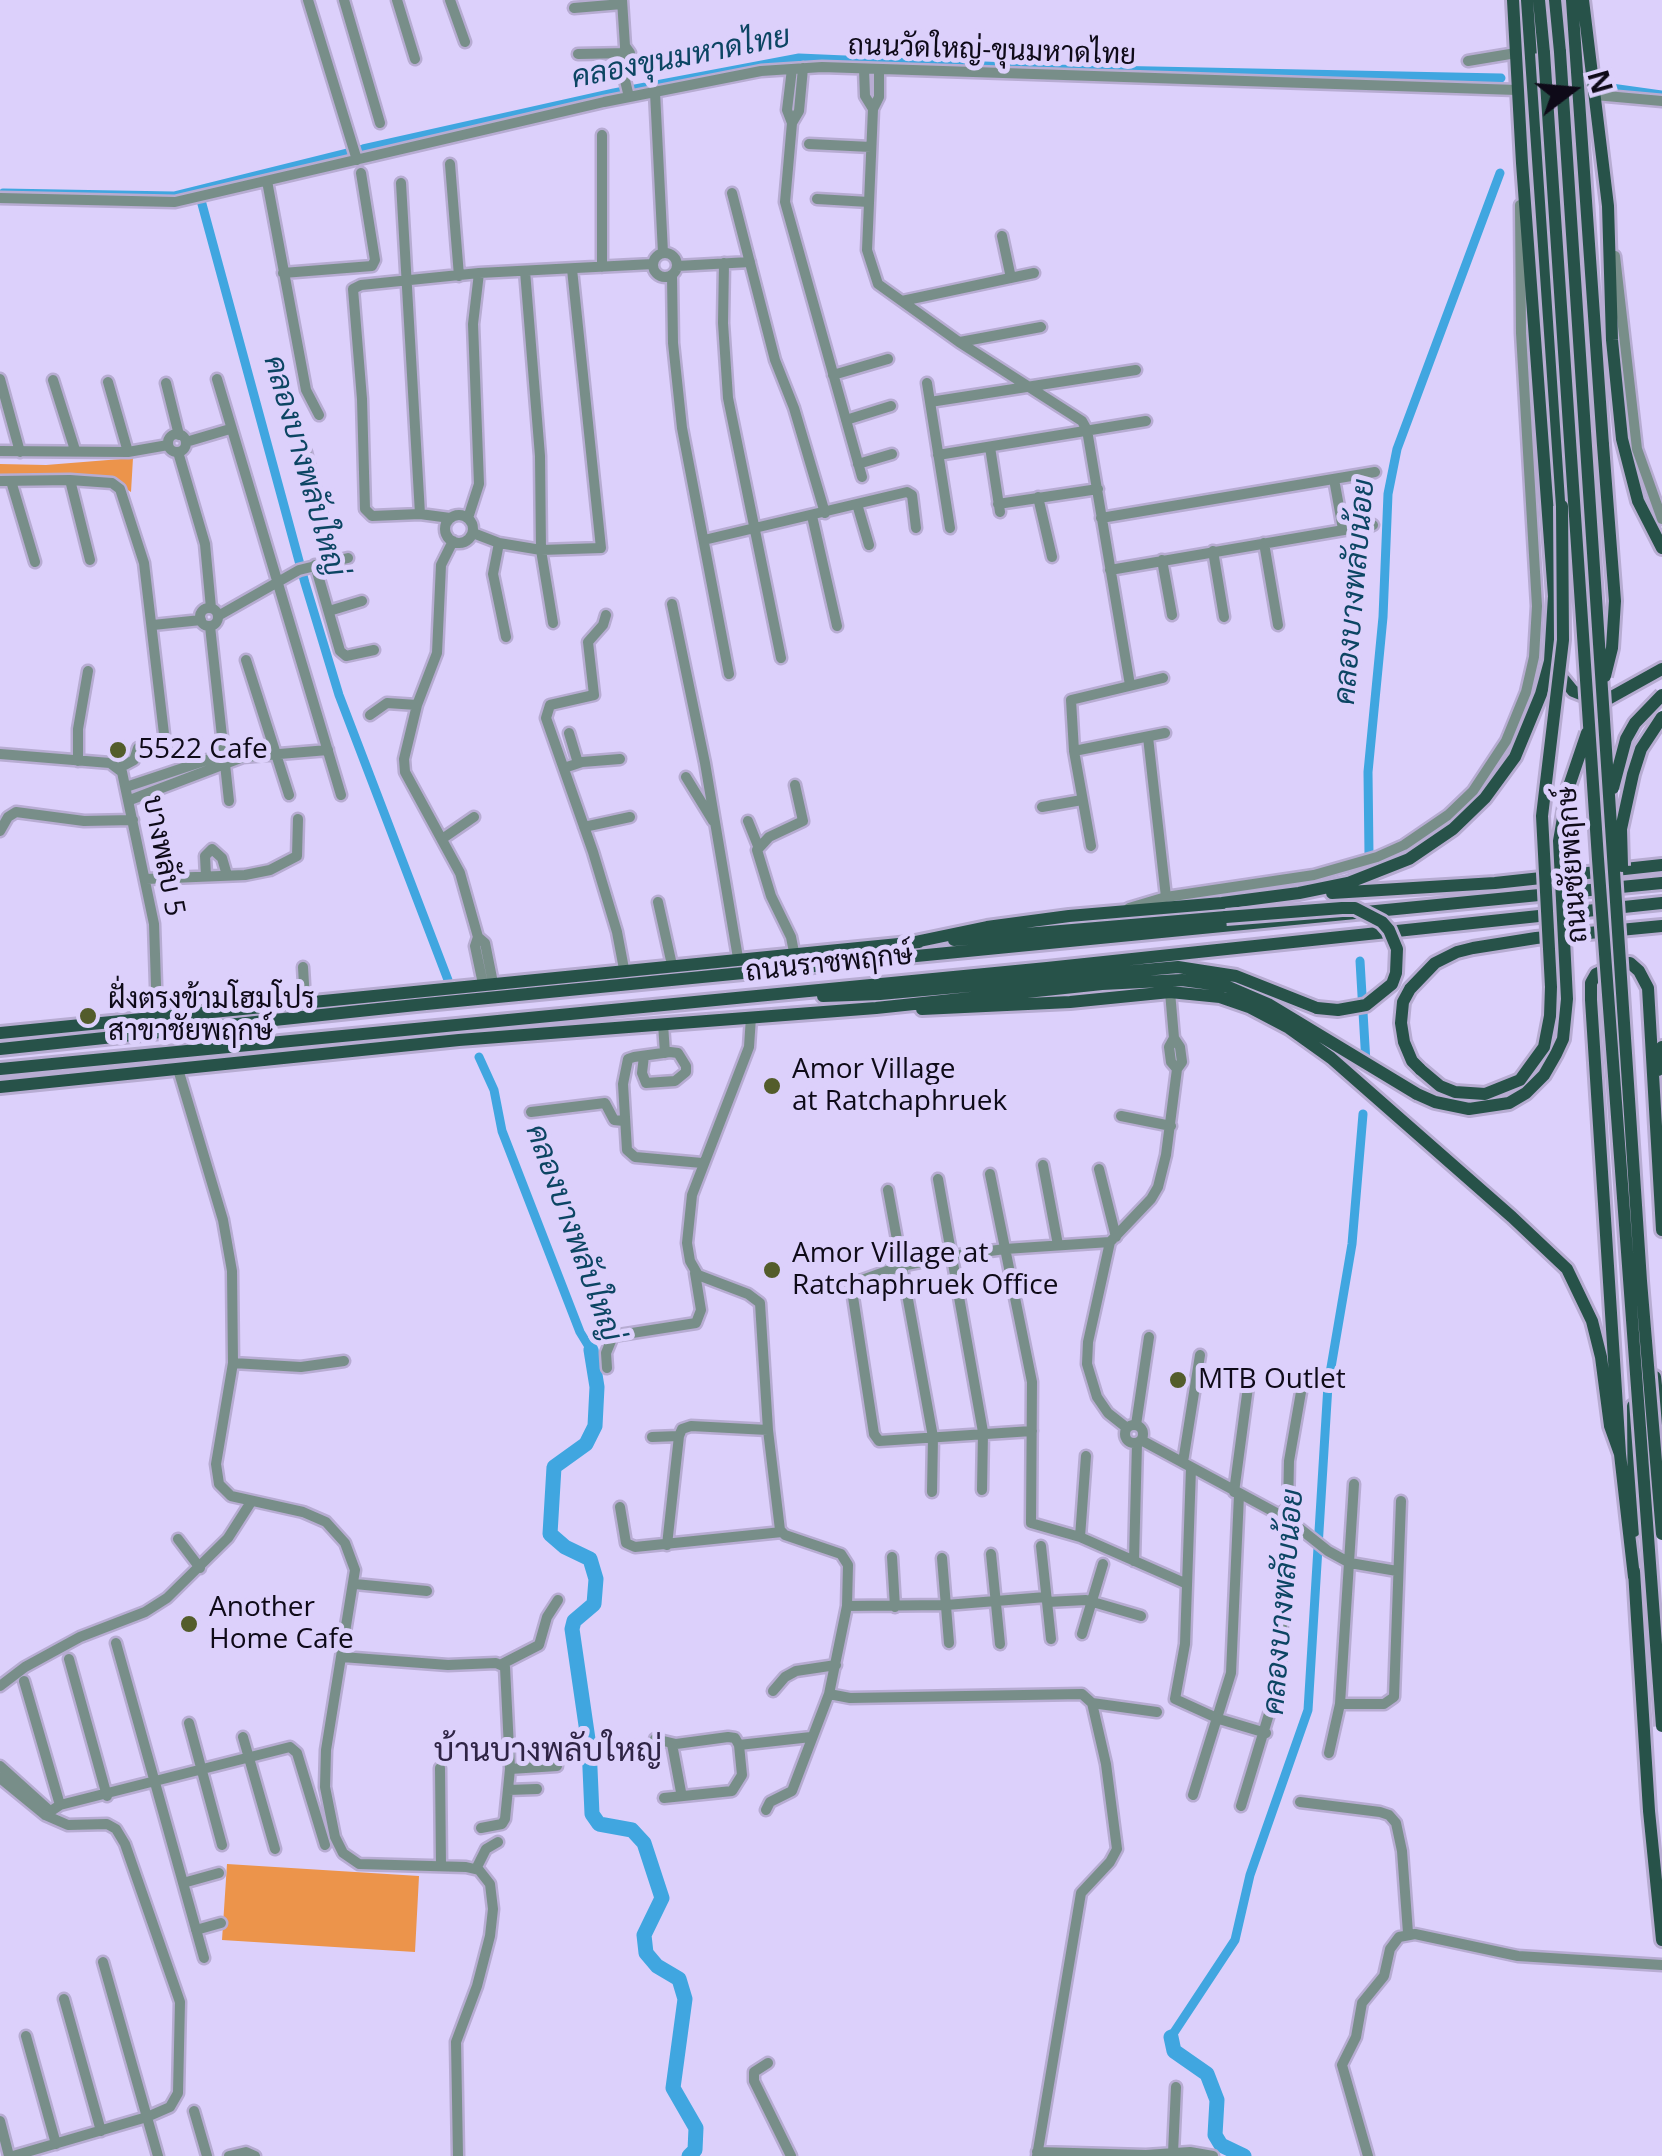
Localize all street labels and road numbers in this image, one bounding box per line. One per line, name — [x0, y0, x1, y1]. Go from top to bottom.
street label: ถนนวัดใหญ่-ขุนมหาดไทย — [847, 29, 1137, 73]
street label: ถนนชัยพฤกษ์ — [1551, 786, 1595, 944]
street label: บางพลับ 5 — [135, 793, 191, 919]
street label: ถนนราชพฤกษ์ — [744, 939, 914, 989]

